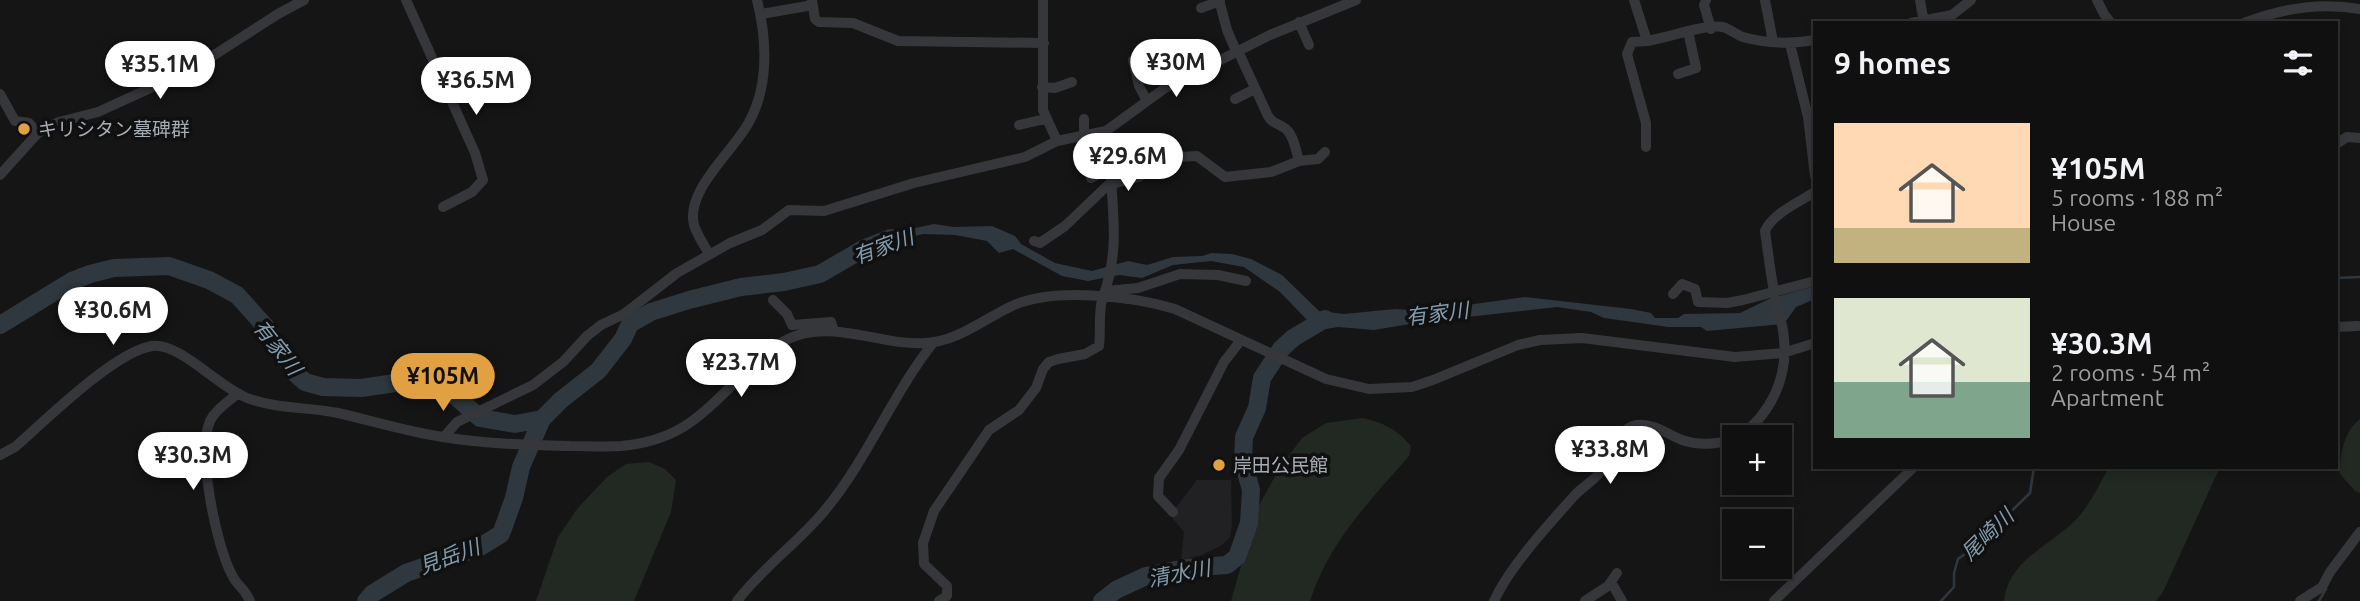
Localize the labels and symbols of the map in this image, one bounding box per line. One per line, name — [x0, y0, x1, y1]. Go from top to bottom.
pin: ¥30M — [1135, 40, 1217, 99]
pin: ¥35.1M — [103, 42, 217, 101]
pin: ¥36.5M — [419, 58, 533, 117]
place label: キリシタン墓碑群 — [38, 118, 190, 140]
marker: キリシタン墓碑群 — [16, 121, 32, 137]
pin: ¥29.6M — [1071, 134, 1185, 193]
water label: 有家川 — [849, 223, 919, 268]
pin: ¥30.6M — [56, 288, 170, 347]
water label: 有家川 — [1404, 297, 1472, 329]
water label: 有家川 — [249, 315, 308, 381]
pin: ¥23.7M — [684, 340, 798, 399]
pin: ¥105M — [394, 354, 492, 413]
pin: ¥33.8M — [1553, 426, 1667, 486]
pin: ¥30.3M — [136, 433, 250, 492]
place label: 岸田公民館 — [1233, 454, 1328, 476]
marker: 岸田公民館 — [1211, 457, 1227, 473]
water label: 尾崎川 — [1956, 502, 2019, 565]
water label: 見岳川 — [415, 533, 485, 578]
water label: 清水川 — [1146, 555, 1214, 591]

